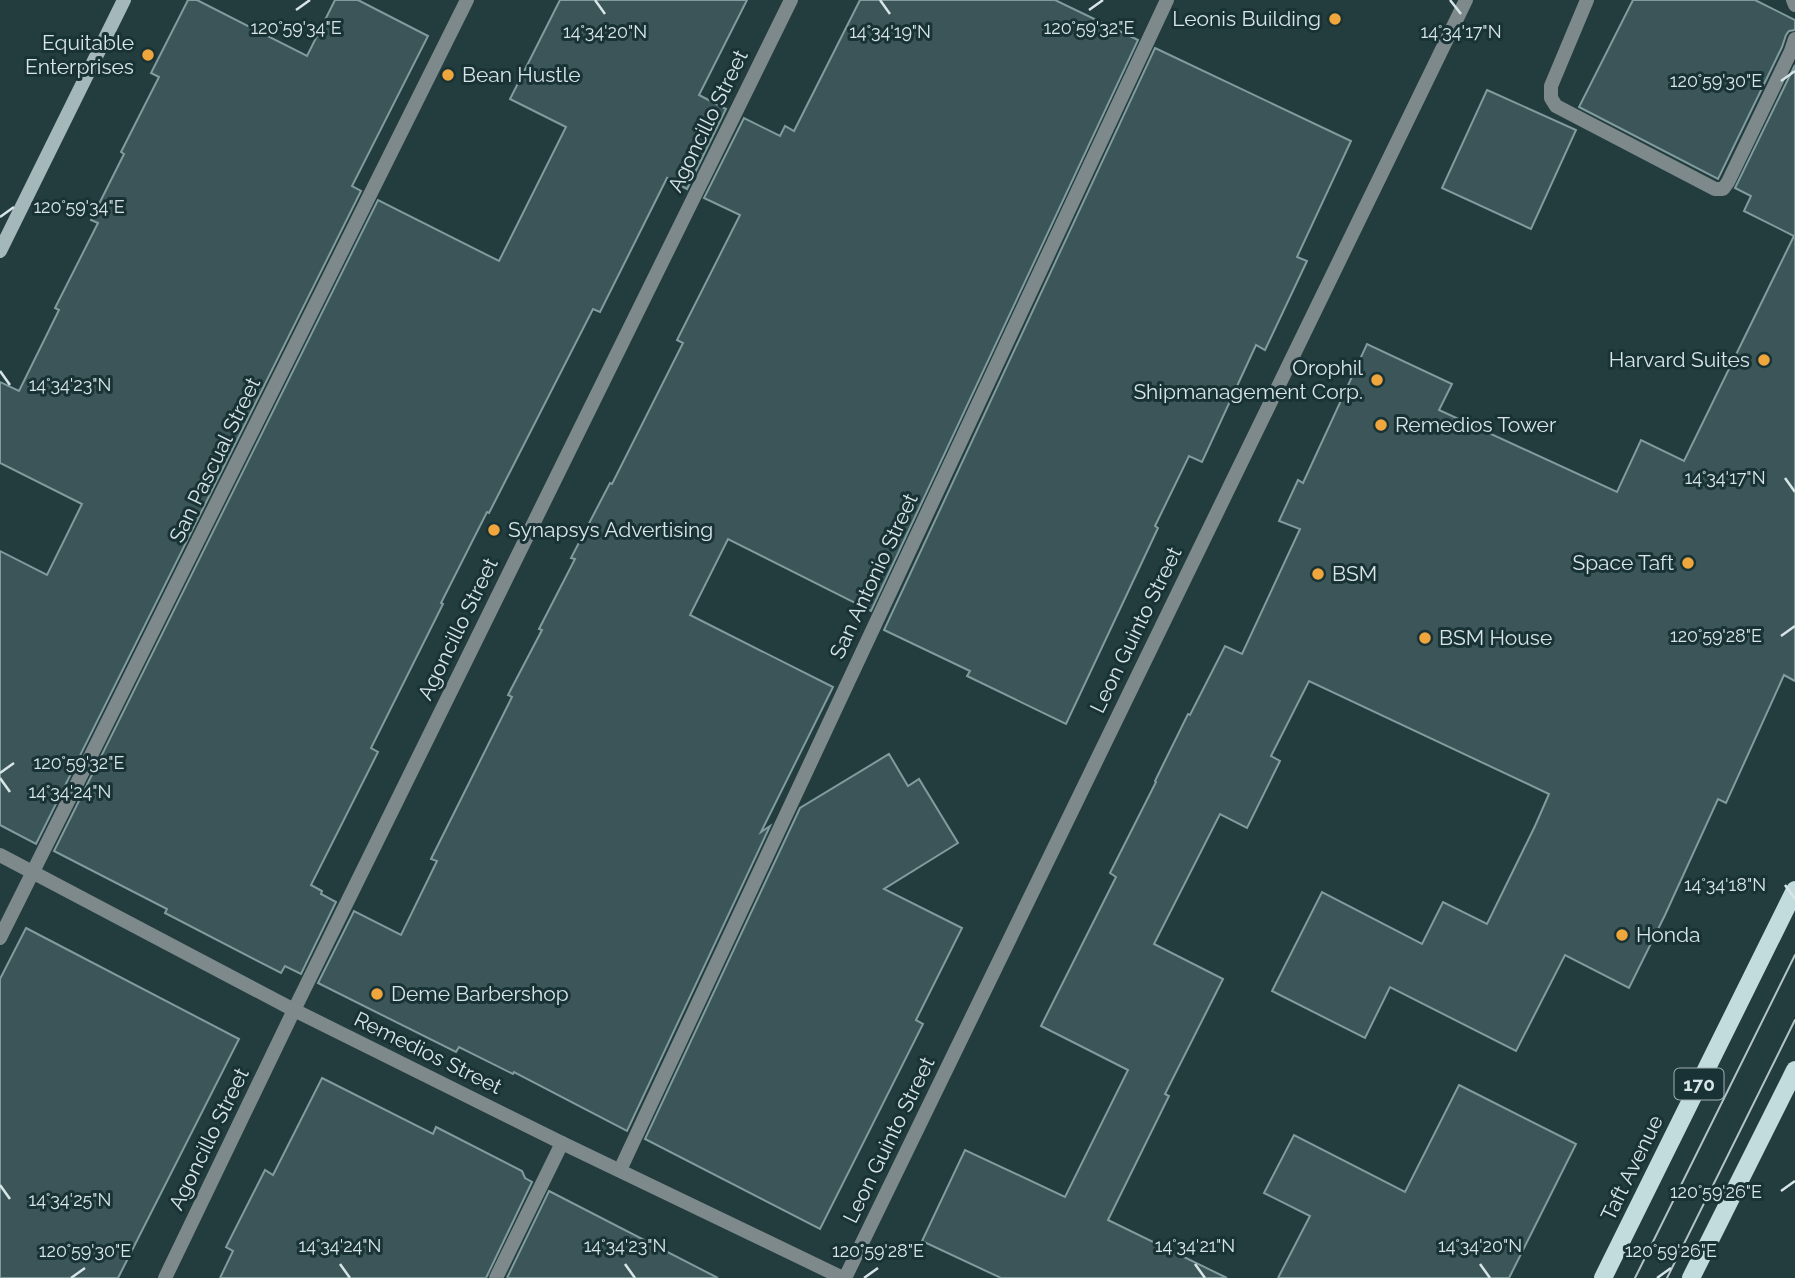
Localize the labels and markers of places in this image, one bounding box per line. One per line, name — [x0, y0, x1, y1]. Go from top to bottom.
place label: Leonis Building — [1172, 6, 1321, 31]
marker: Leonis Building — [1327, 11, 1343, 27]
place label: Equitable Enterprises — [25, 30, 134, 79]
marker: Equitable Enterprises — [140, 47, 156, 63]
place label: Bean Hustle — [462, 62, 581, 87]
marker: Bean Hustle — [440, 67, 456, 83]
place label: Harvard Suites — [1609, 347, 1750, 372]
marker: Harvard Suites — [1756, 352, 1772, 368]
place label: Orophil Shipmanagement Corp. — [1133, 355, 1363, 404]
marker: Orophil Shipmanagement Corp. — [1369, 372, 1385, 388]
place label: Remedios Tower — [1395, 412, 1557, 437]
marker: Remedios Tower — [1373, 417, 1389, 433]
place label: Synapsys Advertising — [508, 517, 713, 542]
marker: Synapsys Advertising — [486, 522, 502, 538]
place label: Space Taft — [1572, 550, 1674, 575]
marker: Space Taft — [1680, 555, 1696, 571]
place label: BSM — [1332, 561, 1377, 586]
marker: BSM — [1310, 566, 1326, 582]
place label: BSM House — [1439, 625, 1552, 650]
marker: BSM House — [1417, 630, 1433, 646]
place label: Honda — [1636, 922, 1701, 947]
marker: Honda — [1614, 927, 1630, 943]
place label: Deme Barbershop — [391, 981, 569, 1006]
marker: Deme Barbershop — [369, 986, 385, 1002]

